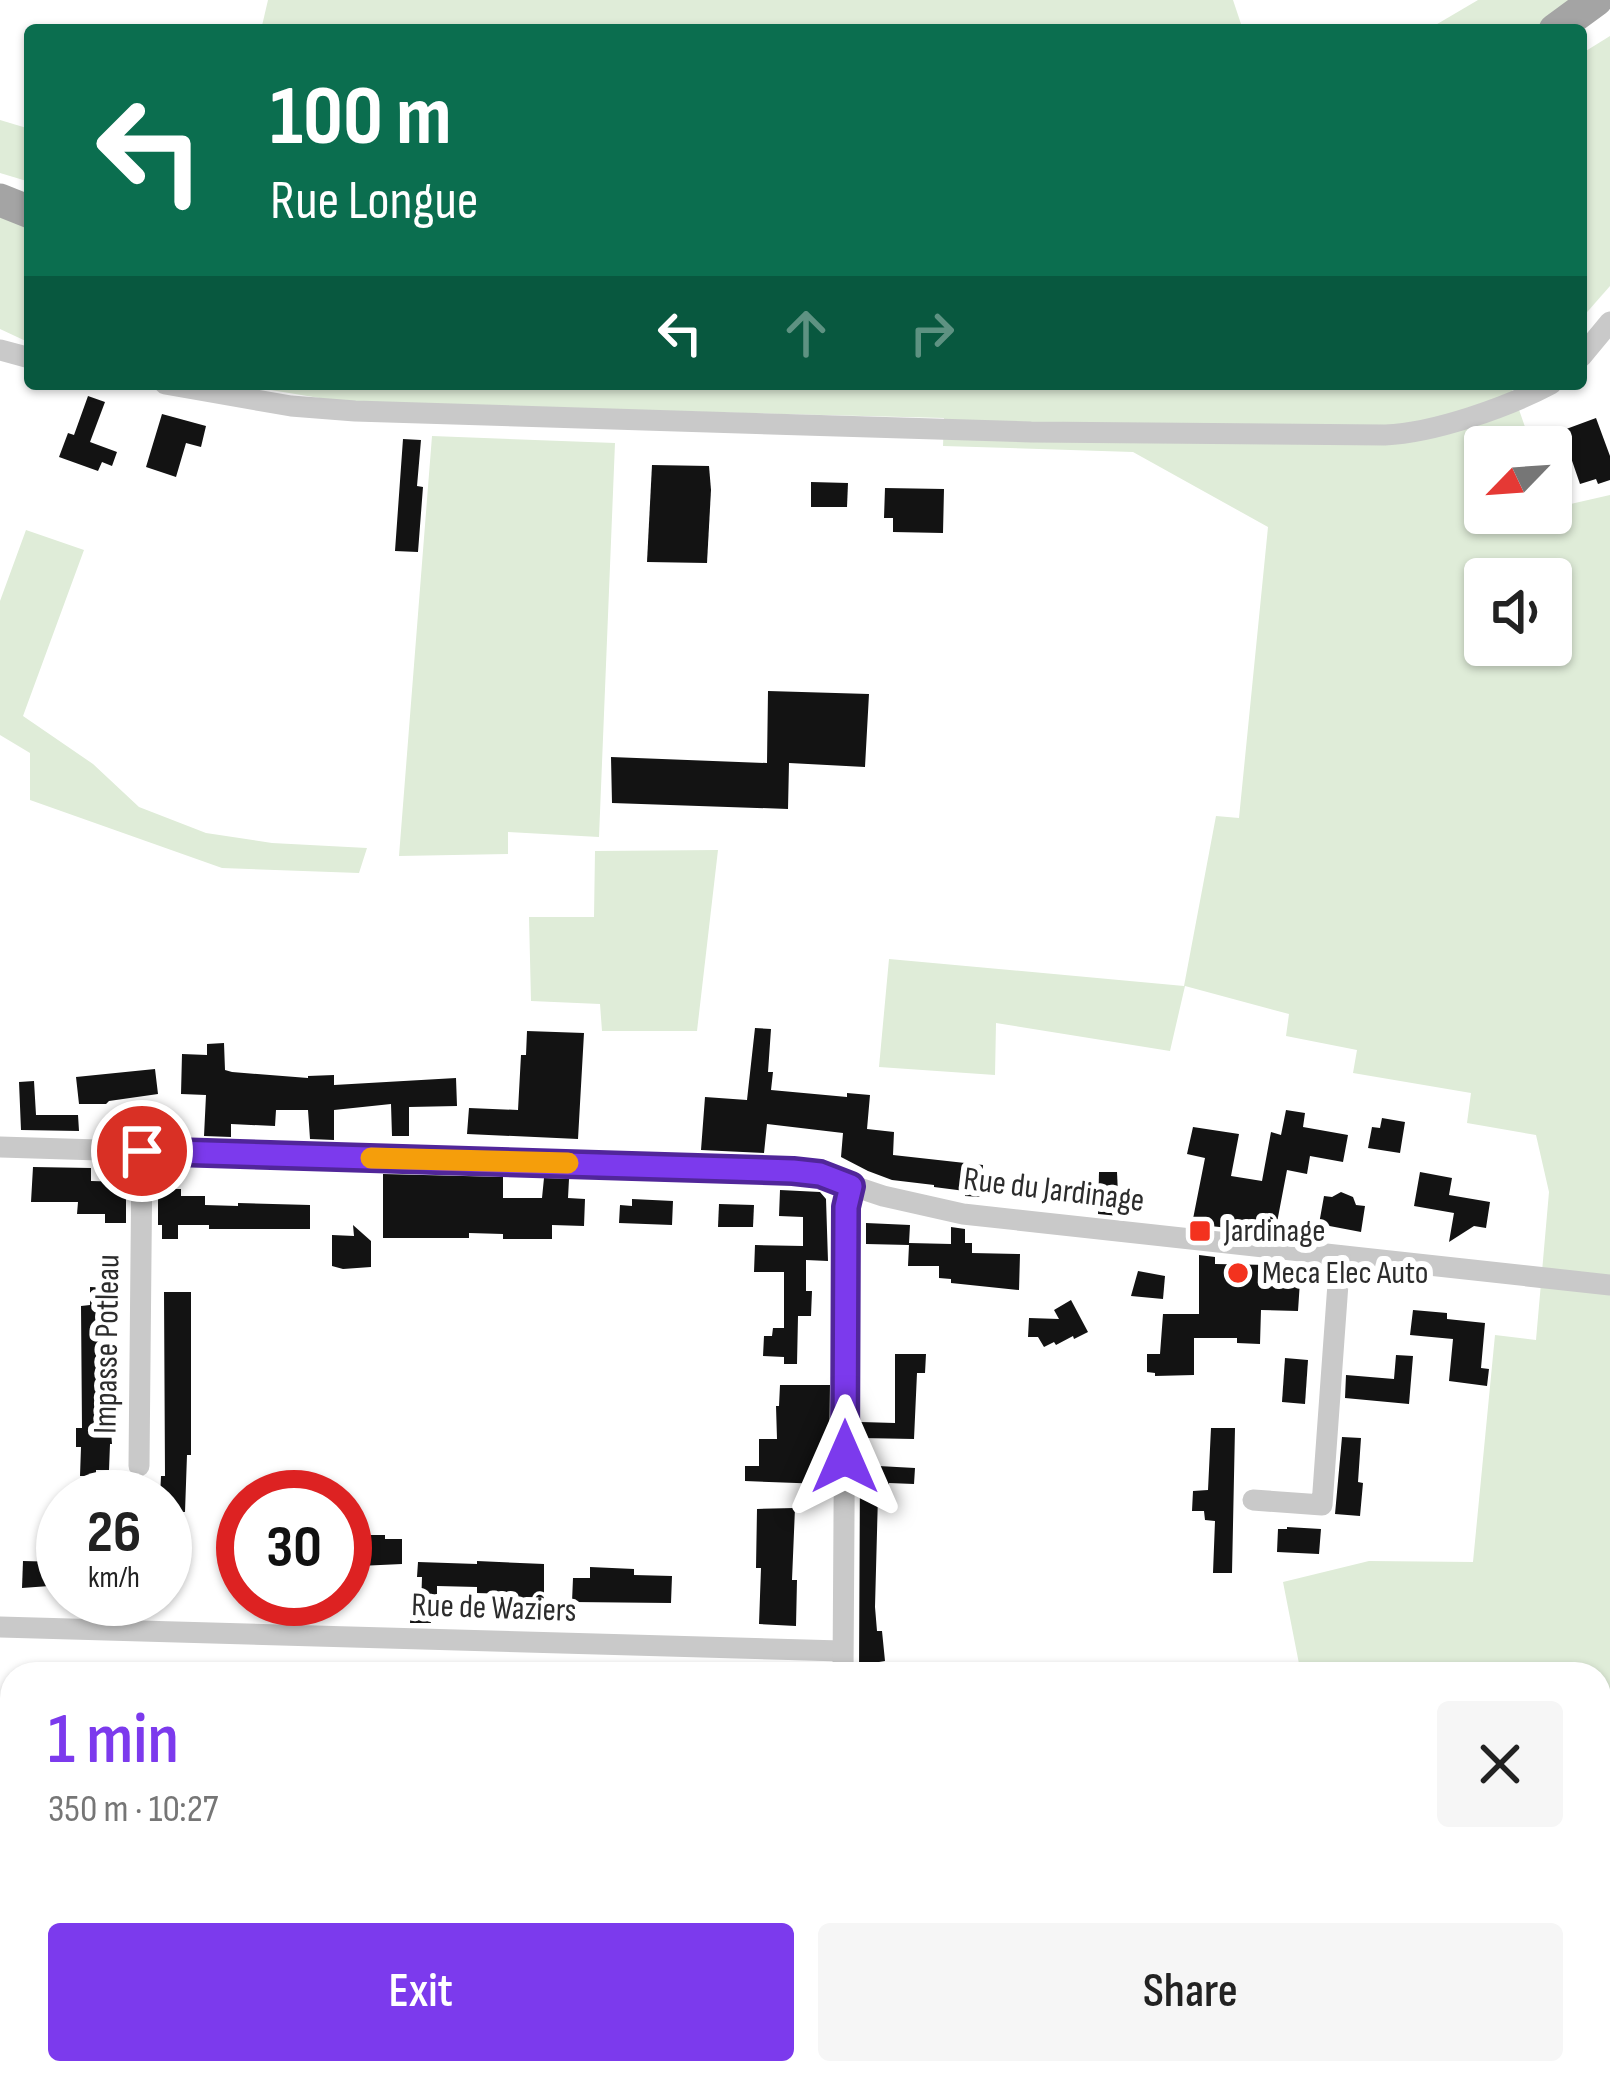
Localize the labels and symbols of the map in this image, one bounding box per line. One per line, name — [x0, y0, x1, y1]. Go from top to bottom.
north arrow — [1464, 426, 1572, 534]
pin — [91, 1100, 193, 1202]
street label: Rue du Jardinage — [961, 1159, 1147, 1221]
place label: Jardinage — [1223, 1211, 1325, 1251]
marker: Jardinage — [1187, 1218, 1213, 1244]
place label: Meca Elec Auto — [1262, 1253, 1428, 1293]
street label: Impasse Potleau — [85, 1254, 129, 1434]
marker: Meca Elec Auto — [1225, 1260, 1251, 1286]
position arrow — [782, 1394, 908, 1520]
speed limit sign: 30 — [216, 1470, 372, 1626]
street label: Rue de Waziers — [411, 1585, 577, 1631]

